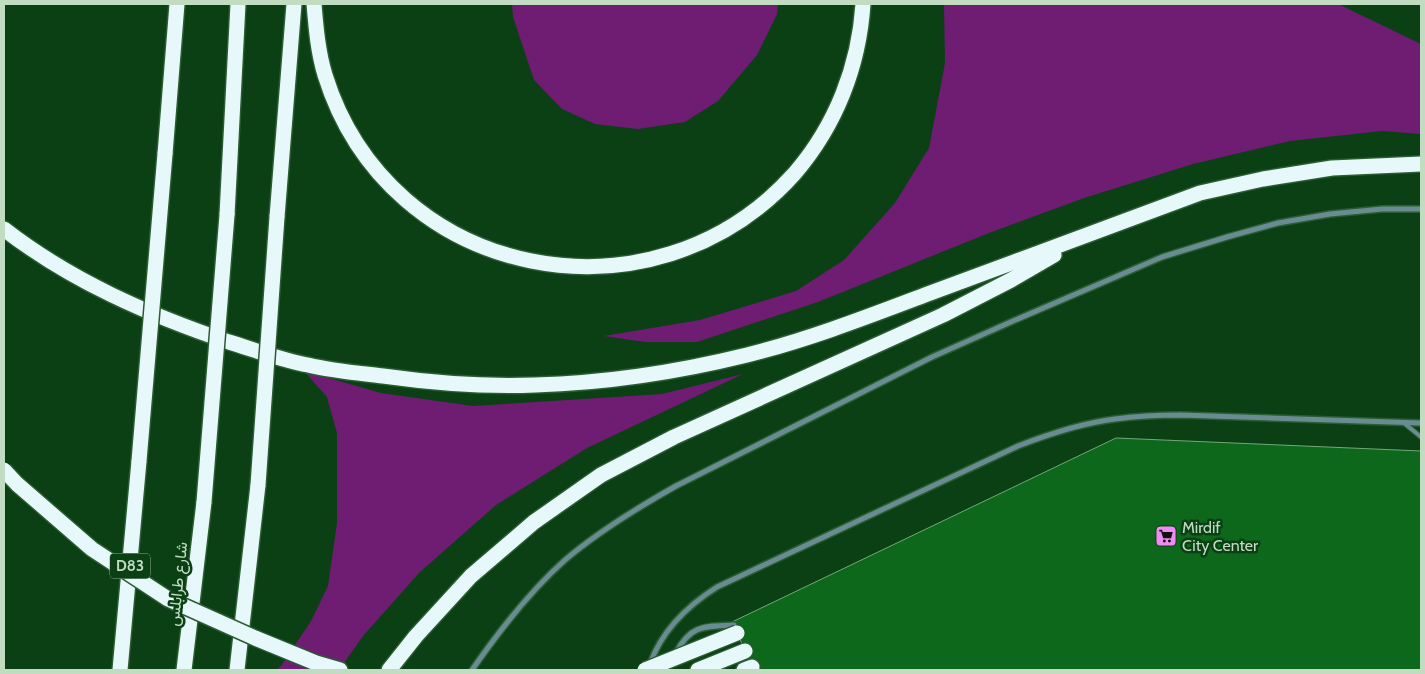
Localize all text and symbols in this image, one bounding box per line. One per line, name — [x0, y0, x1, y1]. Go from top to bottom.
place label: Mirdif City Center — [1182, 518, 1259, 555]
supermarket icon: Mirdif City Center — [1154, 524, 1178, 548]
street label: شارع طرابلس — [164, 541, 193, 627]
road number: D83 — [110, 554, 150, 578]

